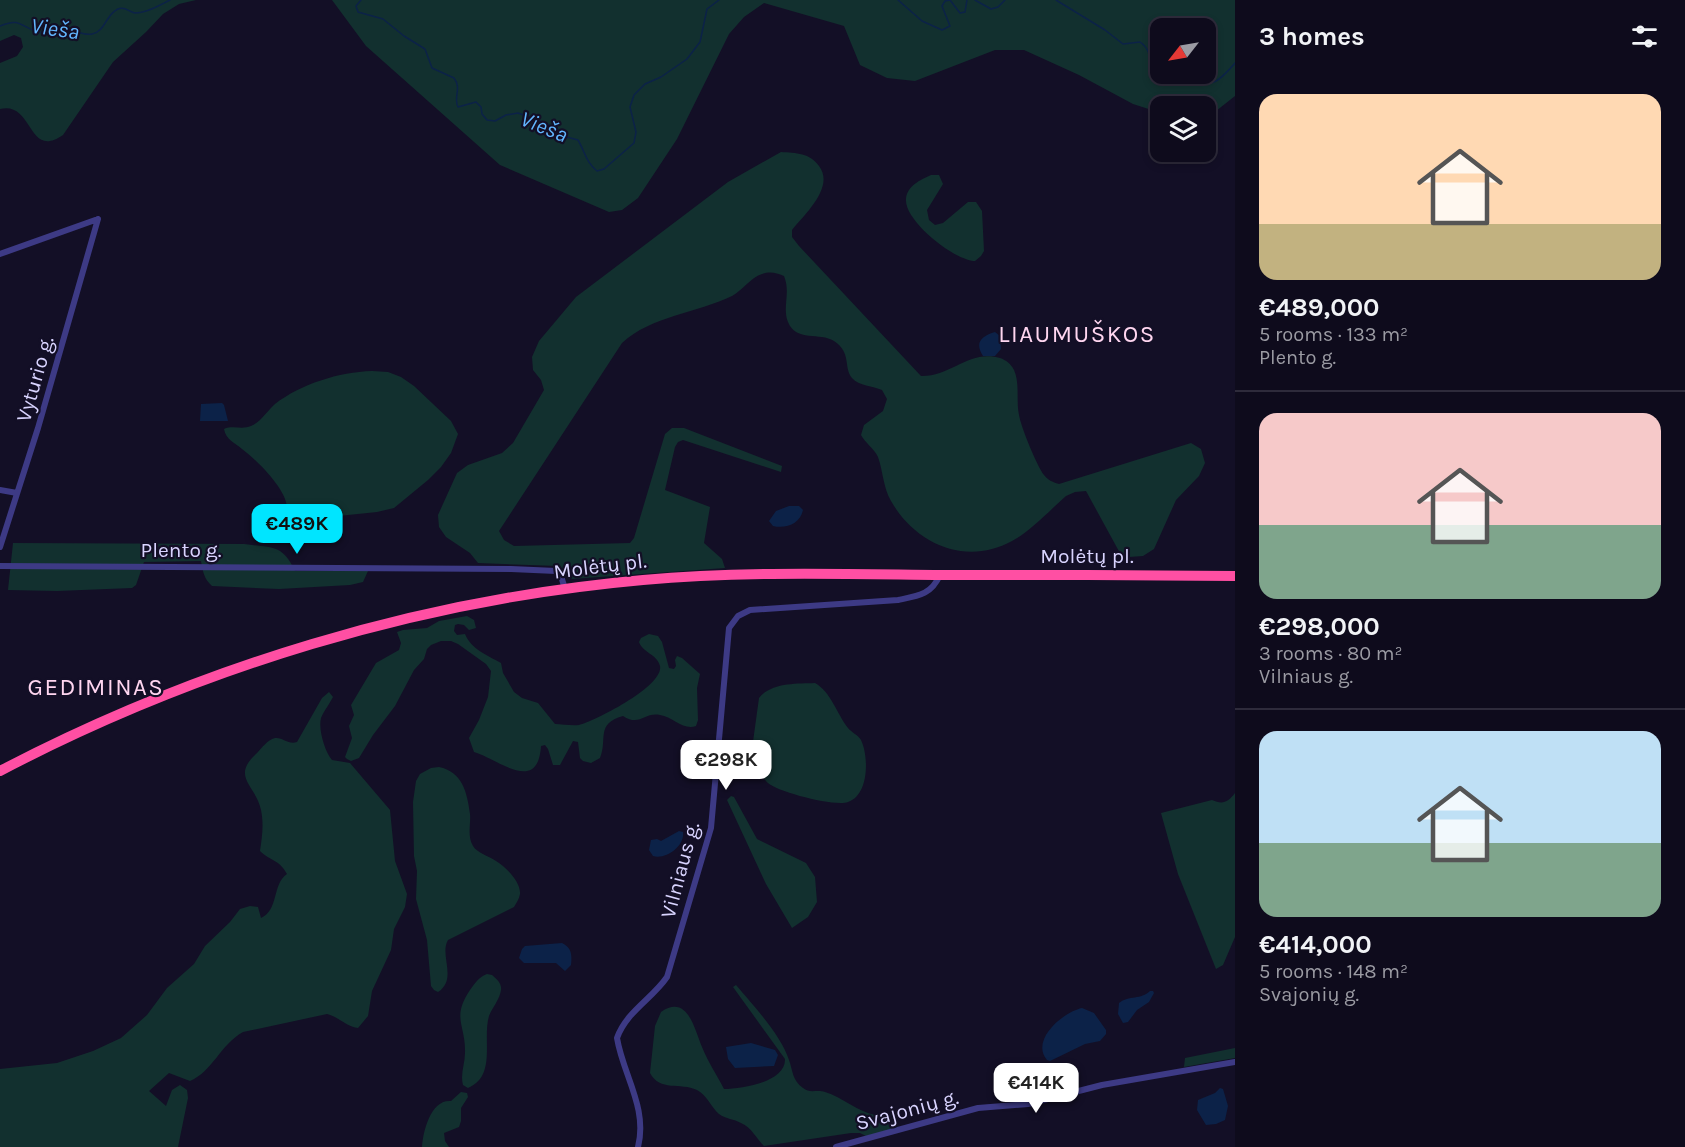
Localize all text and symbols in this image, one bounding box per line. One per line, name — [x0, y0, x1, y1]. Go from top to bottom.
water label: Vieša — [29, 13, 81, 45]
north arrow — [1150, 18, 1216, 84]
map controls — [1150, 18, 1216, 162]
icon: filters — [1628, 20, 1661, 53]
text: 3 homes — [1259, 21, 1365, 52]
button: layers — [1150, 96, 1216, 162]
water label: Vieša — [517, 106, 571, 148]
icon: home — [1406, 133, 1514, 241]
text: €489,000 — [1259, 292, 1380, 323]
district label: LIAUMUŠKOS — [998, 319, 1156, 348]
text: 5 rooms · 133 m² — [1259, 323, 1408, 346]
street label: Vyturio g. — [11, 333, 59, 425]
text: Plento g. — [1259, 346, 1336, 369]
icon: home — [1406, 452, 1514, 560]
pin: €489K — [255, 504, 339, 555]
text: €489K — [266, 512, 328, 535]
street label: Plento g. — [141, 538, 222, 562]
street label: Molėtų pl. — [1040, 544, 1134, 568]
street label: Molėtų pl. — [552, 548, 648, 584]
text: €298,000 — [1259, 611, 1380, 642]
text: 3 rooms · 80 m² — [1259, 642, 1403, 665]
text: Vilniaus g. — [1259, 665, 1353, 688]
district label: GEDIMINAS — [28, 673, 164, 701]
pin: €298K — [684, 740, 768, 791]
text: €298K — [695, 748, 757, 771]
icon: home — [1406, 770, 1514, 878]
street label: Vilniaus g. — [656, 819, 704, 921]
text: €414,000 — [1259, 929, 1372, 960]
text: 5 rooms · 148 m² — [1259, 960, 1408, 983]
text: Svajonių g. — [1259, 983, 1359, 1006]
pin: €414K — [994, 1063, 1078, 1114]
text: €414K — [1008, 1071, 1064, 1094]
street label: Svajonių g. — [853, 1085, 961, 1135]

